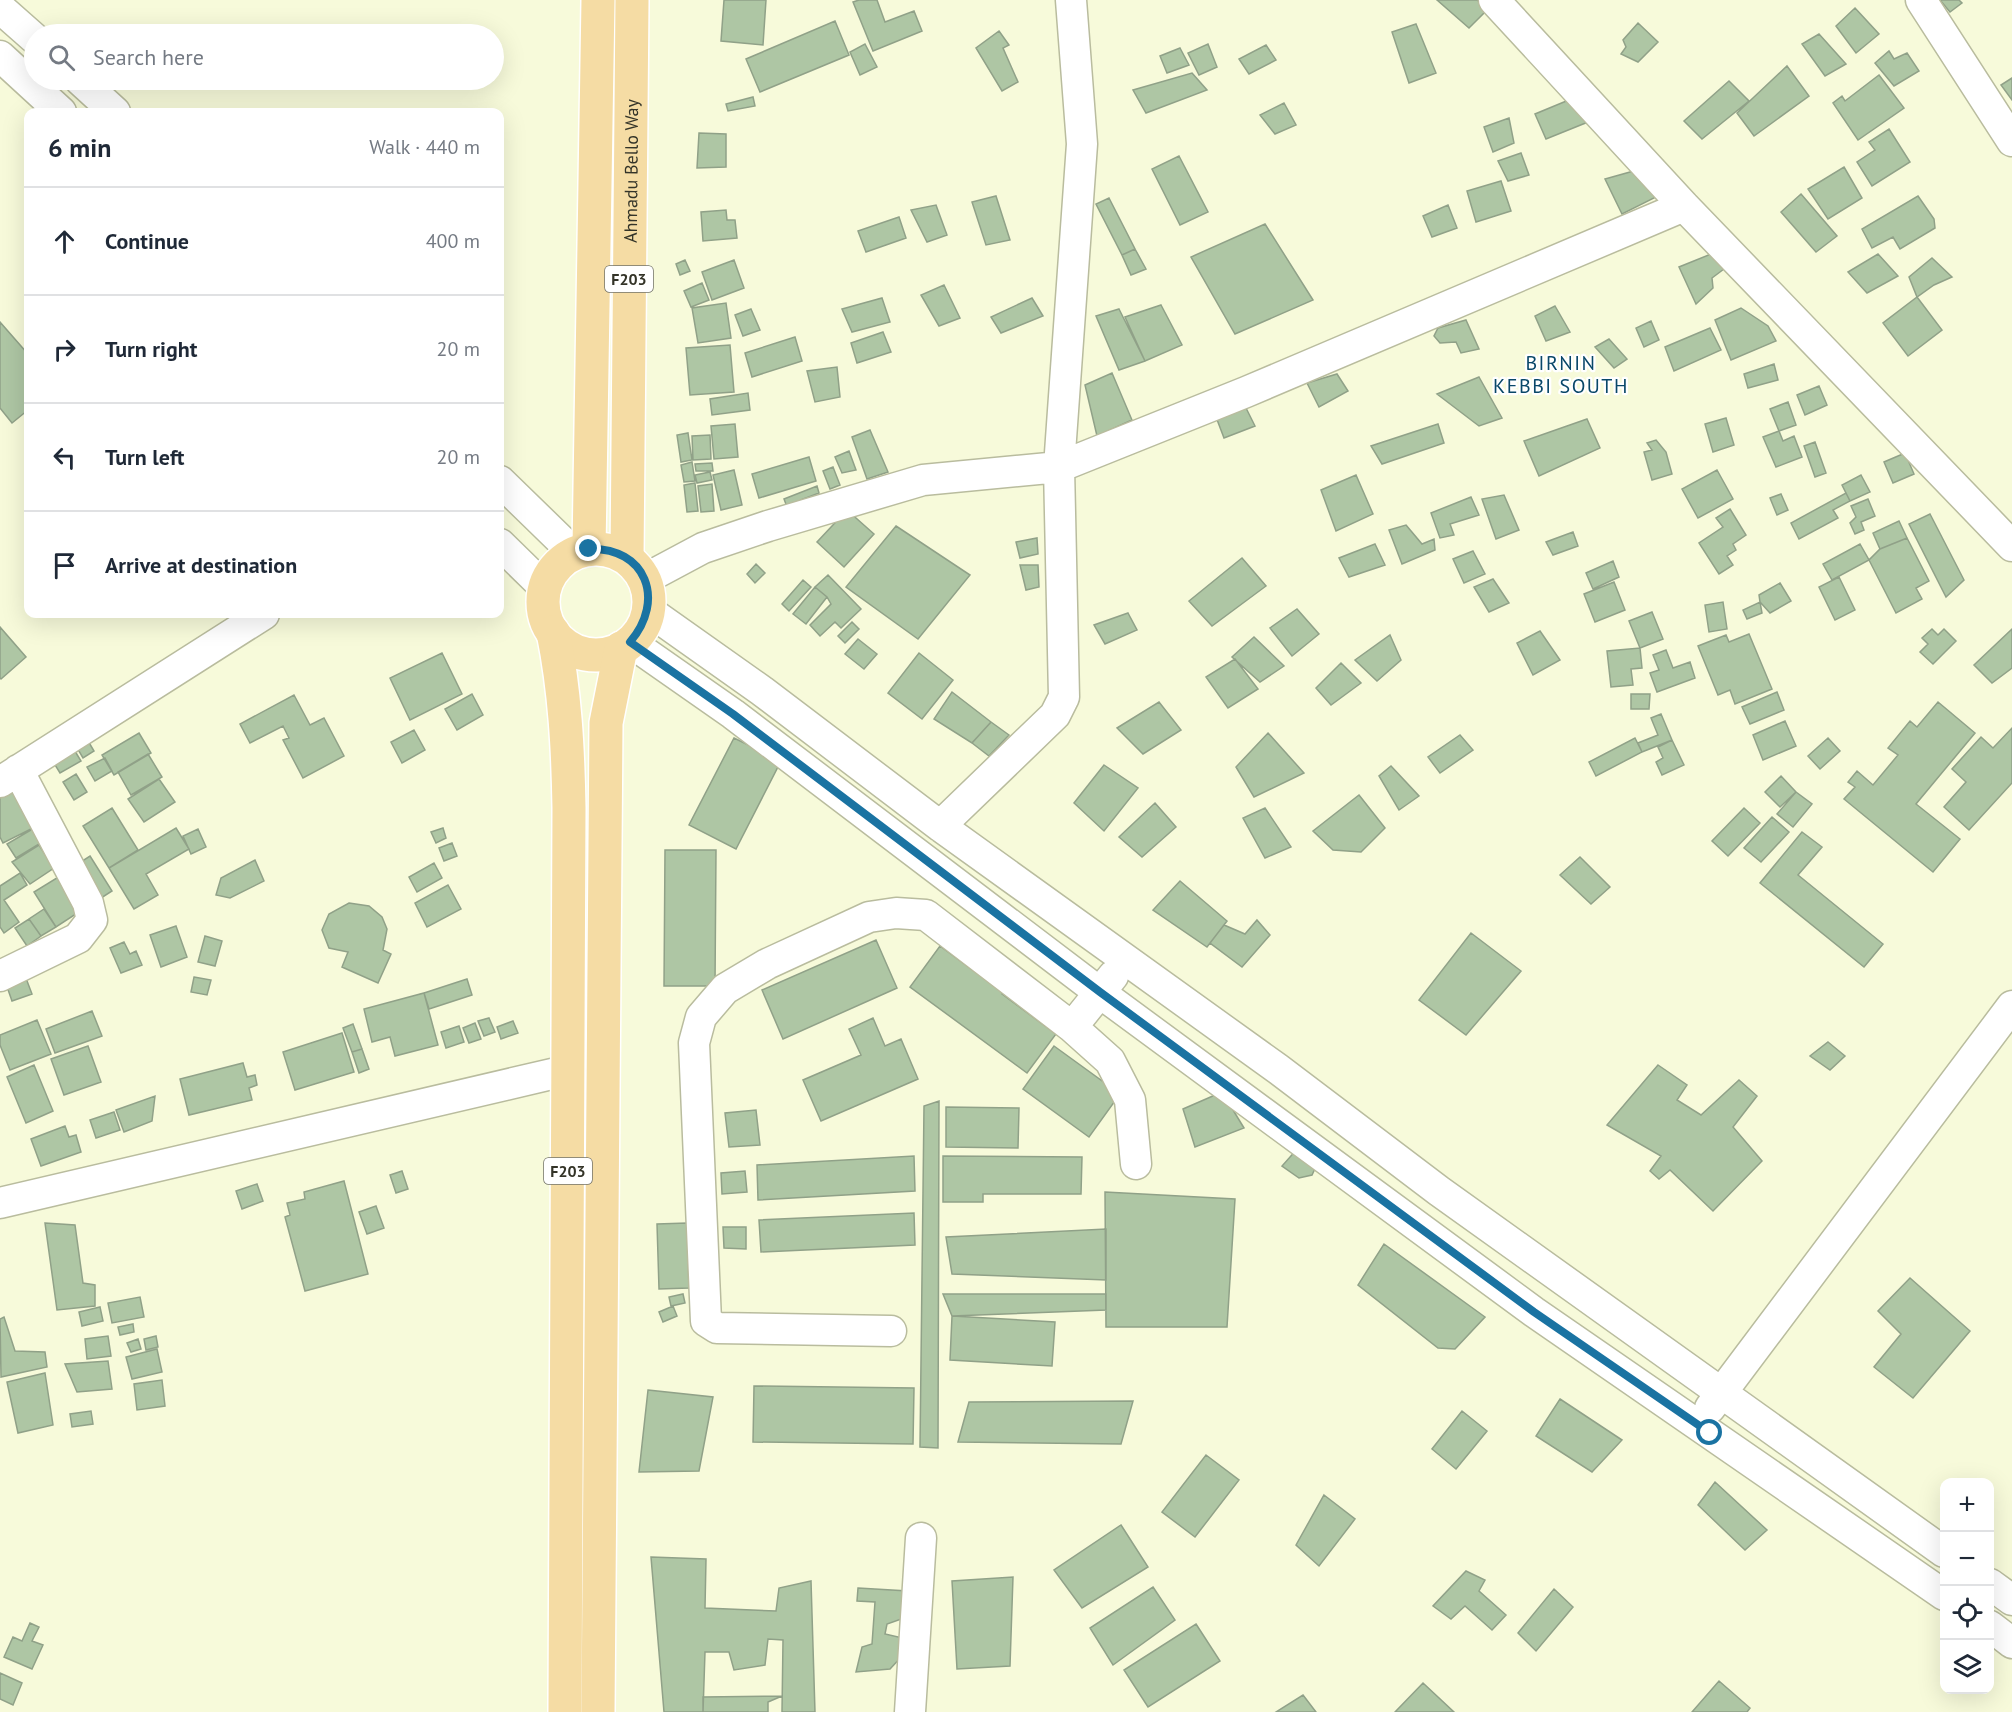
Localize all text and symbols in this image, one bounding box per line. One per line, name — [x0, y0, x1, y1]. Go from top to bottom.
search box — [24, 24, 504, 90]
icon: search — [45, 41, 78, 74]
text: Search here — [93, 43, 204, 71]
street label: Ahmadu Bello Way — [618, 98, 643, 243]
text: 6 min — [48, 131, 111, 164]
text: Walk · 440 m — [369, 134, 480, 160]
icon: ahead — [48, 225, 81, 258]
text: Continue — [105, 227, 189, 255]
text: 400 m — [426, 228, 480, 254]
road number: F203 — [605, 266, 653, 292]
icon: right — [48, 333, 81, 366]
text: Turn right — [105, 335, 197, 363]
text: 20 m — [437, 336, 480, 362]
district label: BIRNIN KEBBI SOUTH — [1493, 350, 1629, 399]
icon: left — [48, 441, 81, 474]
text: Turn left — [105, 443, 185, 471]
text: 20 m — [437, 444, 480, 470]
route end — [575, 535, 601, 561]
icon: arrive — [48, 549, 81, 582]
text: Arrive at destination — [105, 551, 297, 579]
road number: F203 — [544, 1158, 592, 1184]
route start — [1696, 1419, 1722, 1445]
map controls — [1940, 1478, 1994, 1694]
button: + — [1940, 1478, 1994, 1532]
button: − — [1940, 1532, 1994, 1586]
button: locate — [1940, 1586, 1994, 1640]
button: layers — [1940, 1640, 1994, 1694]

